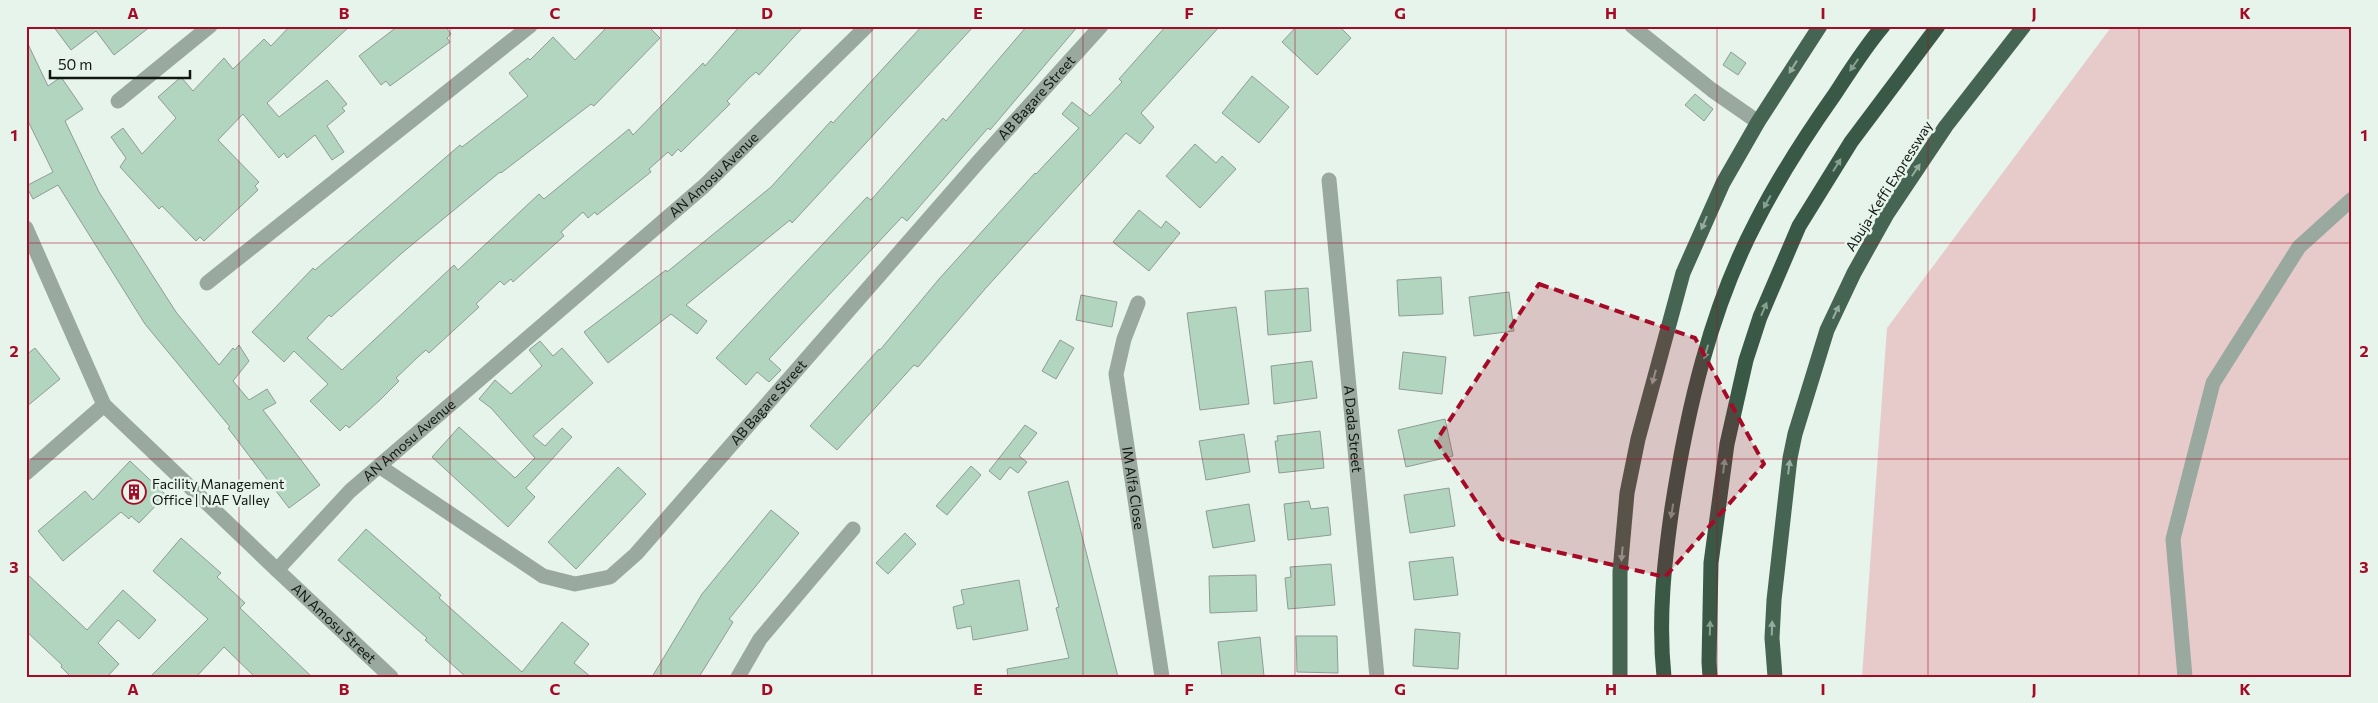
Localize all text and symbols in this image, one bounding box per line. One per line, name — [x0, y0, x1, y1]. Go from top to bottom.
text: A — [127, 3, 139, 22]
text: B — [339, 3, 350, 22]
text: C — [550, 3, 561, 22]
text: D — [761, 3, 773, 22]
text: E — [973, 3, 983, 22]
text: F — [1184, 3, 1194, 22]
text: G — [1394, 3, 1406, 22]
text: H — [1605, 3, 1617, 22]
text: I — [1820, 3, 1826, 22]
text: J — [2031, 3, 2037, 22]
text: K — [2239, 3, 2251, 22]
scale bar — [50, 48, 190, 80]
street label: AB Bagare Street — [994, 51, 1079, 143]
text: 50 m — [58, 55, 92, 73]
one-way arrow — [1849, 59, 1859, 72]
one-way arrow — [1788, 60, 1798, 74]
street label: Abuja-Keffi Expressway — [1841, 117, 1936, 254]
text: 1 — [10, 125, 18, 144]
text: 1 — [2360, 125, 2368, 144]
street label: AN Amosu Avenue — [665, 128, 762, 221]
one-way arrow — [1832, 158, 1841, 171]
one-way arrow — [1911, 164, 1921, 177]
one-way arrow — [1763, 195, 1771, 209]
one-way arrow — [1700, 216, 1708, 230]
one-way arrow — [1760, 302, 1768, 316]
one-way arrow — [1833, 305, 1841, 319]
text: 2 — [9, 341, 19, 360]
text: 2 — [2359, 341, 2369, 360]
one-way arrow — [1702, 345, 1710, 360]
street label: AB Bagare Street — [726, 356, 810, 448]
one-way arrow — [1649, 370, 1657, 385]
street label: A Dada Street — [1341, 384, 1366, 474]
street label: AN Amosu Avenue — [359, 395, 458, 484]
street label: IM Alfa Close — [1119, 445, 1149, 531]
one-way arrow — [1720, 458, 1728, 474]
one-way arrow — [1785, 458, 1793, 474]
place label: Facility Management Office | NAF Valley — [152, 475, 285, 508]
building icon: Facility Management Office | NAF Valley — [121, 479, 147, 505]
one-way arrow — [1668, 503, 1676, 519]
one-way arrow — [1618, 546, 1626, 562]
text: 3 — [9, 557, 19, 576]
text: 3 — [2359, 557, 2369, 576]
street label: AN Amosu Street — [288, 579, 380, 667]
one-way arrow — [1706, 620, 1714, 636]
one-way arrow — [1769, 620, 1777, 636]
text: A — [127, 679, 139, 698]
text: B — [339, 679, 350, 698]
text: C — [550, 679, 561, 698]
text: D — [761, 679, 773, 698]
text: E — [973, 679, 983, 698]
text: F — [1184, 679, 1194, 698]
text: G — [1394, 679, 1406, 698]
text: H — [1605, 679, 1617, 698]
text: I — [1820, 679, 1826, 698]
text: J — [2031, 679, 2037, 698]
text: K — [2239, 679, 2251, 698]

